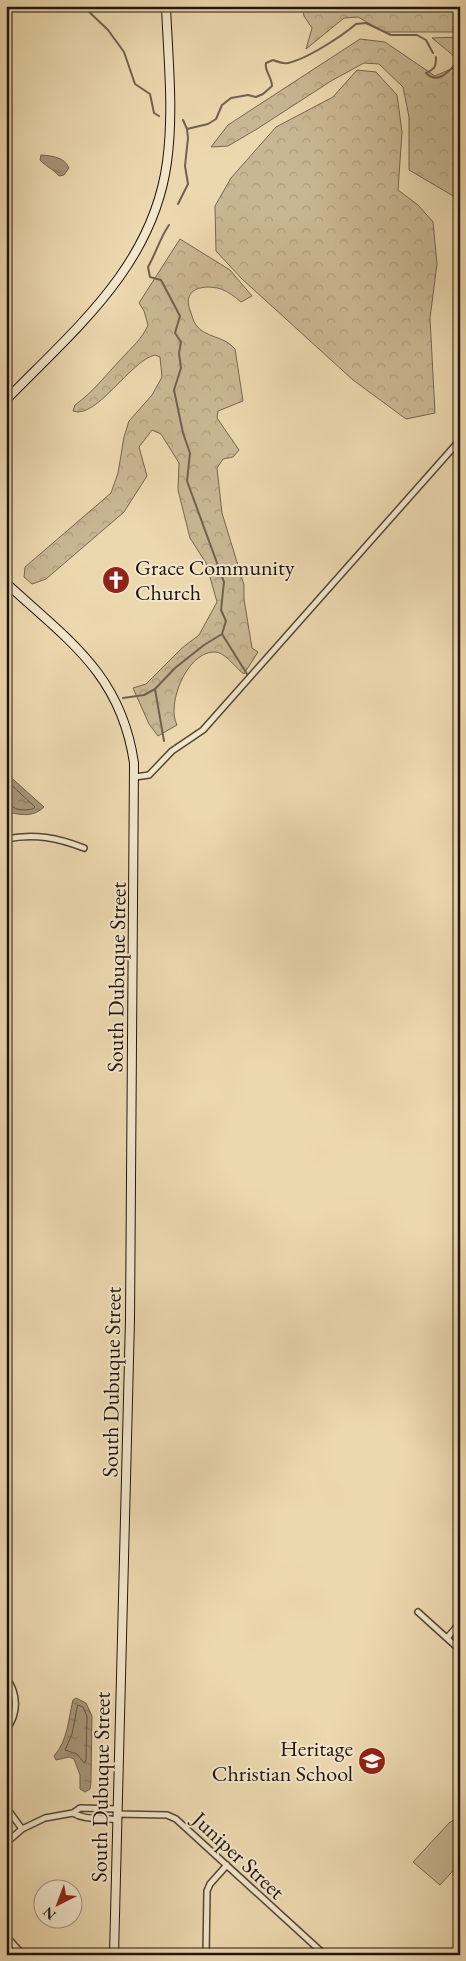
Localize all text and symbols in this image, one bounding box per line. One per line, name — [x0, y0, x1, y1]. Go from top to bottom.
place label: Grace Community Church — [135, 553, 295, 607]
church icon: Grace Community Church — [101, 565, 131, 595]
street label: South Dubuque Street — [100, 881, 133, 1073]
street label: South Dubuque Street — [95, 1286, 128, 1478]
street label: South Dubuque Street — [84, 1691, 117, 1883]
place label: Heritage Christian School — [212, 1734, 353, 1788]
school or university icon: Heritage Christian School — [357, 1746, 387, 1776]
street label: Juniper Street — [185, 1804, 291, 1906]
north arrow — [32, 1878, 82, 1928]
text: N — [39, 1903, 60, 1924]

